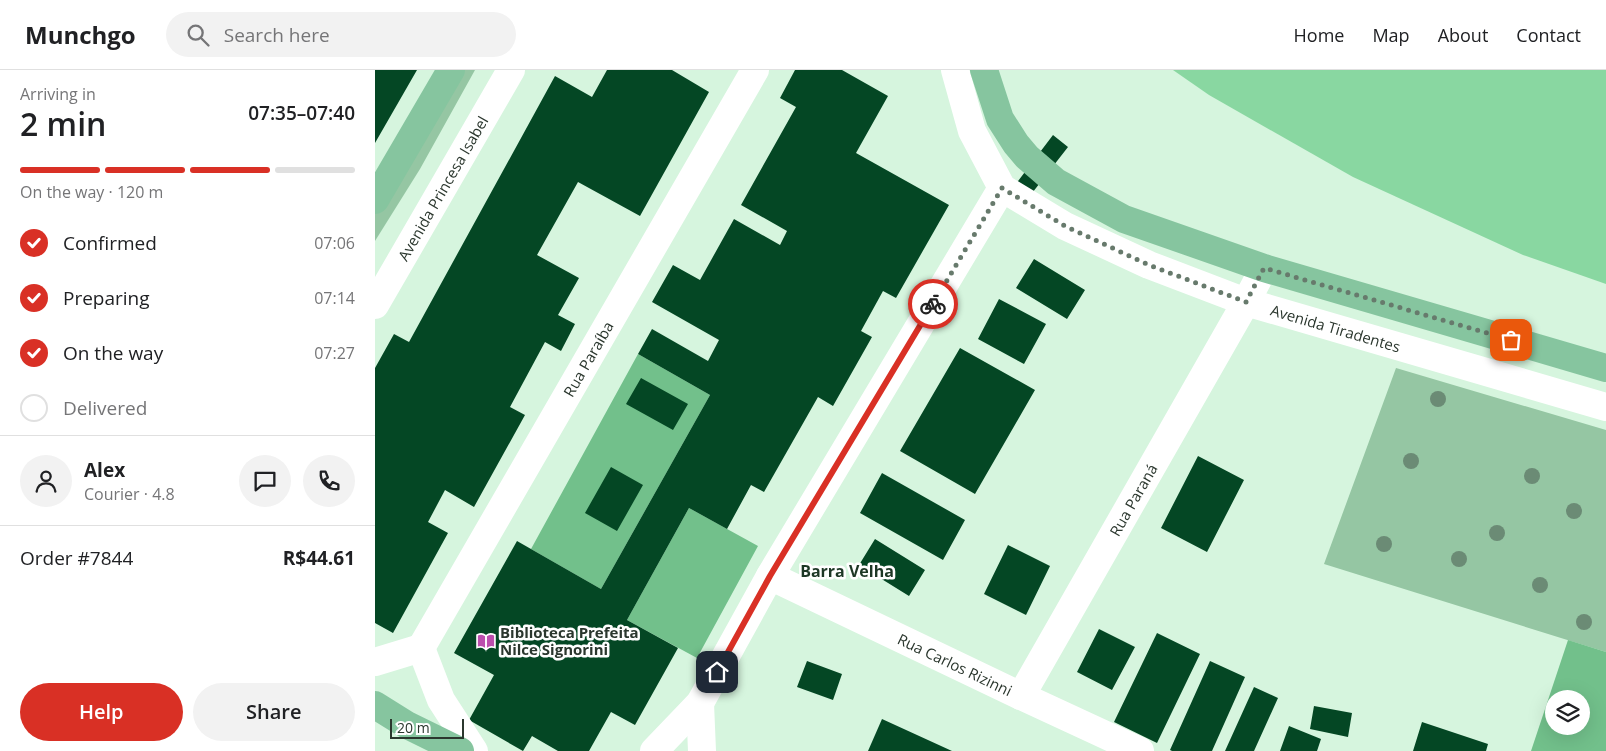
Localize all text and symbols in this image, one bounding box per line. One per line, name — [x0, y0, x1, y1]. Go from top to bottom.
search box — [166, 12, 516, 57]
text: Munchgo — [25, 18, 136, 51]
icon: search — [184, 21, 212, 49]
text: Search here — [224, 22, 330, 48]
text: Home — [1294, 23, 1344, 47]
text: Map — [1372, 23, 1410, 47]
text: About — [1438, 23, 1488, 47]
text: Contact — [1516, 23, 1581, 47]
text: Arriving in — [20, 83, 96, 105]
text: 07:35–07:40 — [248, 100, 355, 126]
text: 2 min — [20, 102, 106, 145]
street label: Avenida Princesa Isabel — [393, 112, 492, 264]
text: On the way · 120 m — [20, 181, 163, 203]
icon: check — [20, 229, 48, 257]
text: Confirmed — [63, 230, 157, 256]
text: 07:06 — [314, 232, 355, 254]
courier — [908, 279, 958, 329]
icon: check — [20, 284, 48, 312]
text: Preparing — [63, 285, 150, 311]
text: 07:14 — [314, 287, 355, 309]
icon: bike — [919, 290, 947, 318]
street label: Avenida Tiradentes — [1268, 300, 1403, 357]
street label: Rua Paraíba — [558, 317, 618, 400]
pin — [1490, 319, 1532, 361]
icon: bag — [1497, 326, 1525, 354]
icon: check — [20, 339, 48, 367]
text: On the way — [63, 340, 163, 366]
text: 07:27 — [314, 342, 355, 364]
text: Delivered — [63, 395, 147, 421]
button: person — [20, 455, 72, 507]
button: chat — [239, 455, 291, 507]
button: phone — [303, 455, 355, 507]
text: Alex — [84, 457, 125, 483]
street label: Rua Paraná — [1105, 460, 1162, 539]
text: Courier · 4.8 — [84, 483, 175, 505]
text: Order #7844 — [20, 545, 133, 571]
text: R$44.61 — [283, 545, 355, 571]
district label: Barra Velha — [800, 560, 894, 582]
place label: Biblioteca Prefeita Nilce Signorini — [500, 622, 639, 659]
street label: Rua Carlos Rizinni — [894, 629, 1015, 700]
library icon: Biblioteca Prefeita Nilce Signorini — [476, 631, 496, 651]
pin — [696, 651, 738, 693]
icon: home — [703, 658, 731, 686]
button: Help — [20, 683, 183, 741]
button: Share — [193, 683, 355, 741]
map controls — [1545, 690, 1590, 735]
button: layers — [1545, 690, 1590, 735]
scale bar — [390, 716, 464, 739]
text: 20 m — [397, 718, 430, 737]

